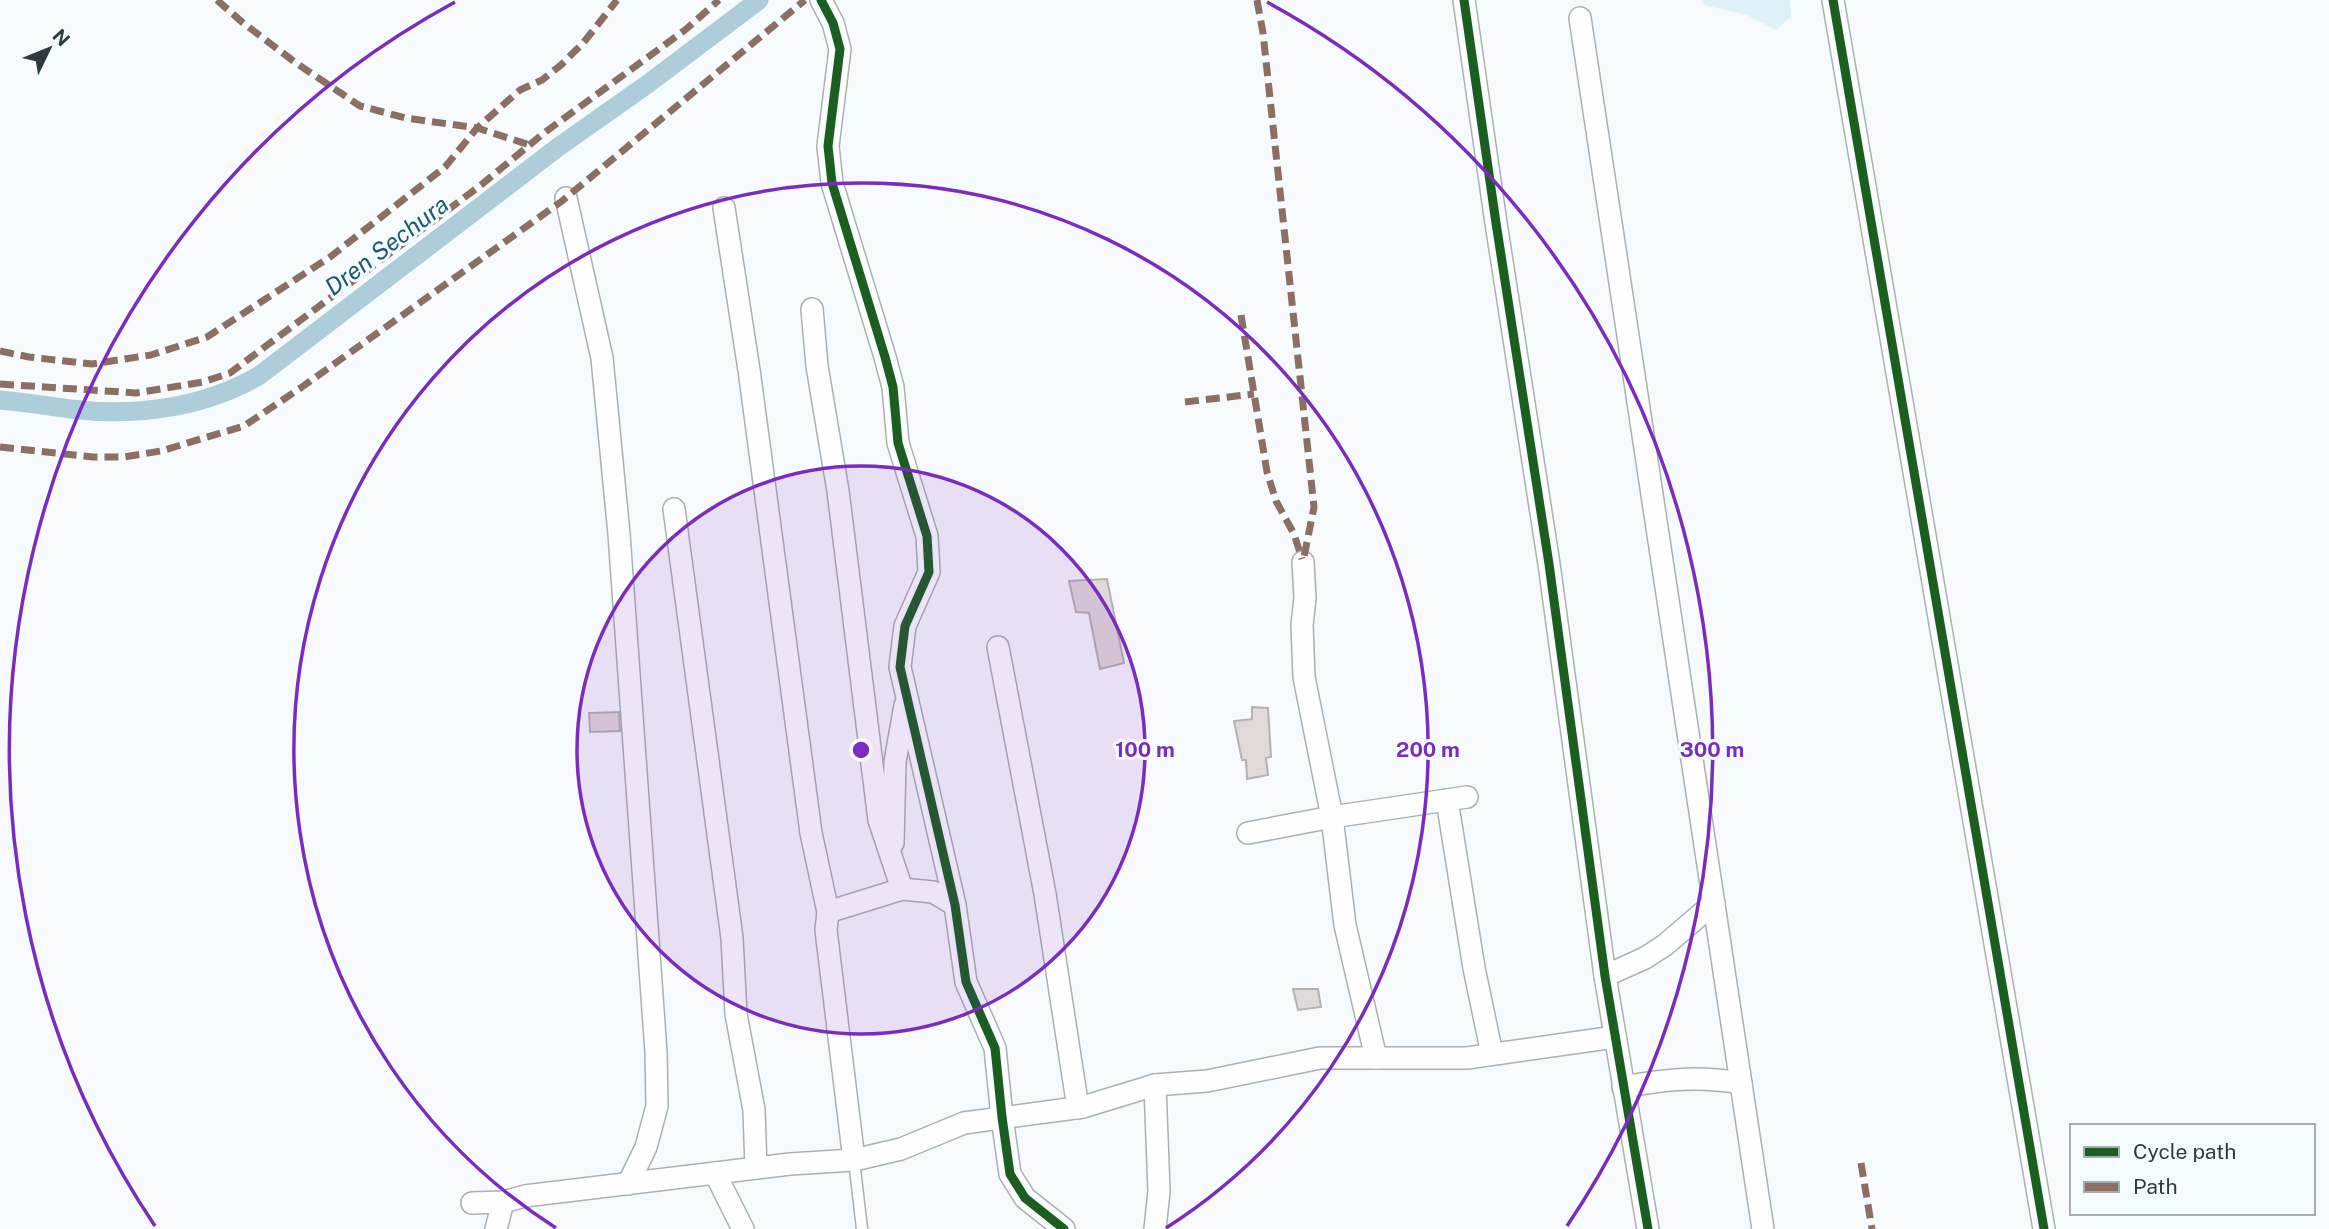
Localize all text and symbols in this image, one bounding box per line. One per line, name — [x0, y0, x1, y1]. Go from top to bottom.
north arrow — [14, 14, 84, 84]
text: N — [48, 24, 75, 50]
water label: Dren Sechura — [319, 190, 454, 301]
text: 100 m — [1115, 737, 1175, 762]
text: 200 m — [1396, 737, 1460, 762]
text: 300 m — [1680, 737, 1744, 762]
centre of rings — [849, 738, 873, 762]
legend — [2070, 1124, 2315, 1215]
text: Cycle path — [2133, 1139, 2236, 1164]
text: Path — [2133, 1174, 2178, 1199]

